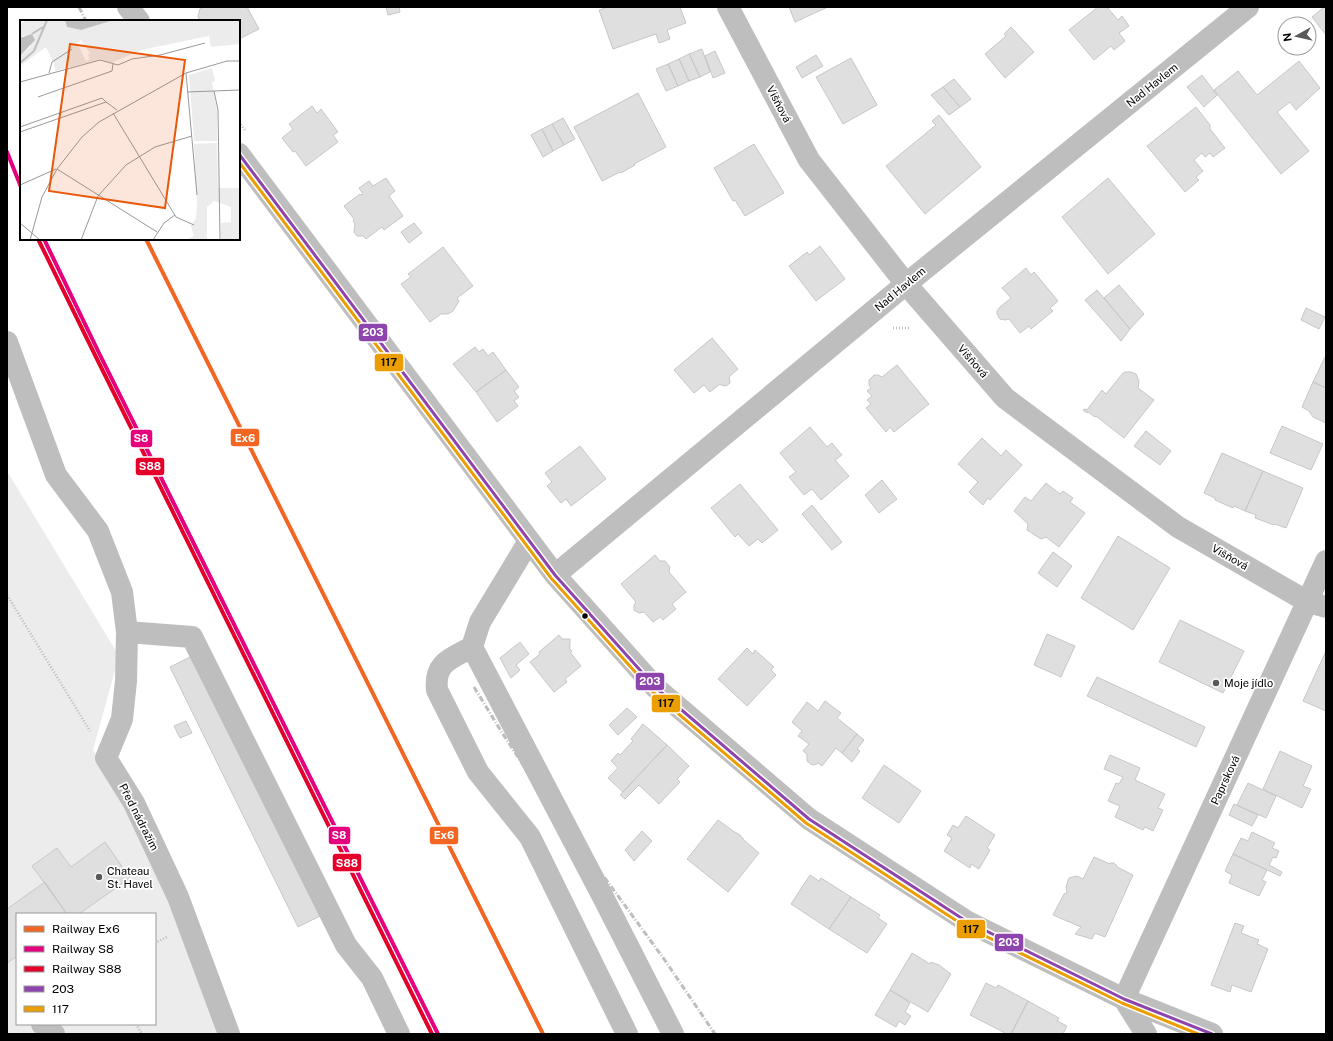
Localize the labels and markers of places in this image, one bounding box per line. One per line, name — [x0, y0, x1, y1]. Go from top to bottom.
unlabelled marker — [580, 611, 590, 621]
place label: Moje jídlo — [1224, 677, 1273, 689]
marker: Moje jídlo — [1211, 678, 1221, 688]
place label: Chateau St. Havel — [107, 865, 153, 890]
marker: Chateau St. Havel — [94, 872, 104, 882]

